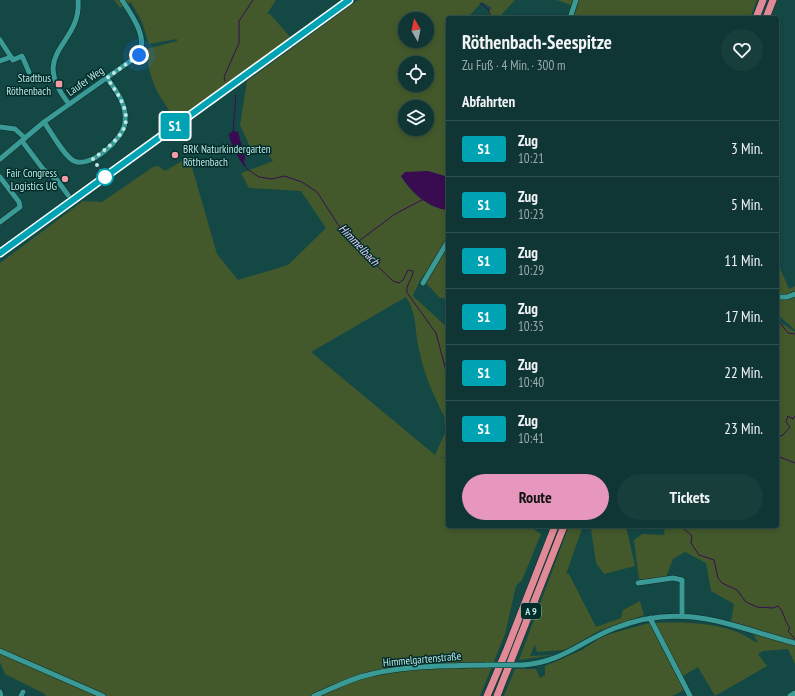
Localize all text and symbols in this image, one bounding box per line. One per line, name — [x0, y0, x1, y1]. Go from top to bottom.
north arrow — [398, 12, 434, 48]
map controls — [398, 12, 434, 136]
button: heart — [721, 29, 763, 71]
text: Röthenbach-Seespitze — [462, 30, 612, 54]
your location — [129, 45, 149, 65]
button: locate — [398, 56, 434, 92]
text: Zu Fuß · 4 Min. · 300 m — [462, 57, 565, 74]
street label: Laufer Weg — [64, 63, 107, 99]
place label: Stadtbus Röthenbach — [6, 71, 51, 98]
marker: Stadtbus Röthenbach — [54, 79, 64, 89]
text: Abfahrten — [462, 92, 515, 111]
button: layers — [398, 100, 434, 136]
line badge: S1 — [157, 113, 193, 139]
text: S1 — [169, 117, 181, 135]
text: Zug — [518, 131, 538, 150]
text: 3 Min. — [731, 139, 763, 158]
text: S1 — [478, 140, 490, 158]
place label: BRK Naturkindergarten Röthenbach — [183, 142, 271, 169]
marker: BRK Naturkindergarten Röthenbach — [170, 150, 180, 160]
text: 10:21 — [518, 150, 544, 167]
place label: Fair Congress Logistics UG — [6, 166, 57, 193]
unlabelled marker — [96, 168, 114, 186]
marker: Fair Congress Logistics UG — [60, 174, 70, 184]
text: Zug — [518, 187, 538, 206]
text: 5 Min. — [731, 195, 763, 214]
text: S1 — [478, 196, 490, 214]
text: 10:23 — [518, 206, 544, 223]
water label: Himmelbach — [336, 221, 383, 269]
text: Zug — [518, 243, 538, 262]
text: 11 Min. — [724, 251, 763, 270]
text: S1 — [478, 252, 490, 270]
text: 10:29 — [518, 262, 544, 279]
text: Zug — [518, 299, 538, 318]
text: 17 Min. — [725, 307, 763, 326]
text: S1 — [478, 308, 490, 326]
text: 10:35 — [518, 318, 544, 335]
text: Zug — [518, 355, 538, 374]
text: 22 Min. — [724, 363, 763, 382]
text: S1 — [478, 364, 490, 382]
text: 10:40 — [518, 374, 544, 391]
text: Zug — [518, 411, 538, 430]
text: 23 Min. — [724, 419, 763, 438]
text: S1 — [478, 420, 490, 438]
text: 10:41 — [518, 430, 544, 447]
button: Route — [462, 474, 609, 520]
button: Tickets — [617, 474, 763, 520]
road number: A 9 — [521, 603, 541, 619]
street label: Himmelgartenstraße — [382, 649, 462, 669]

